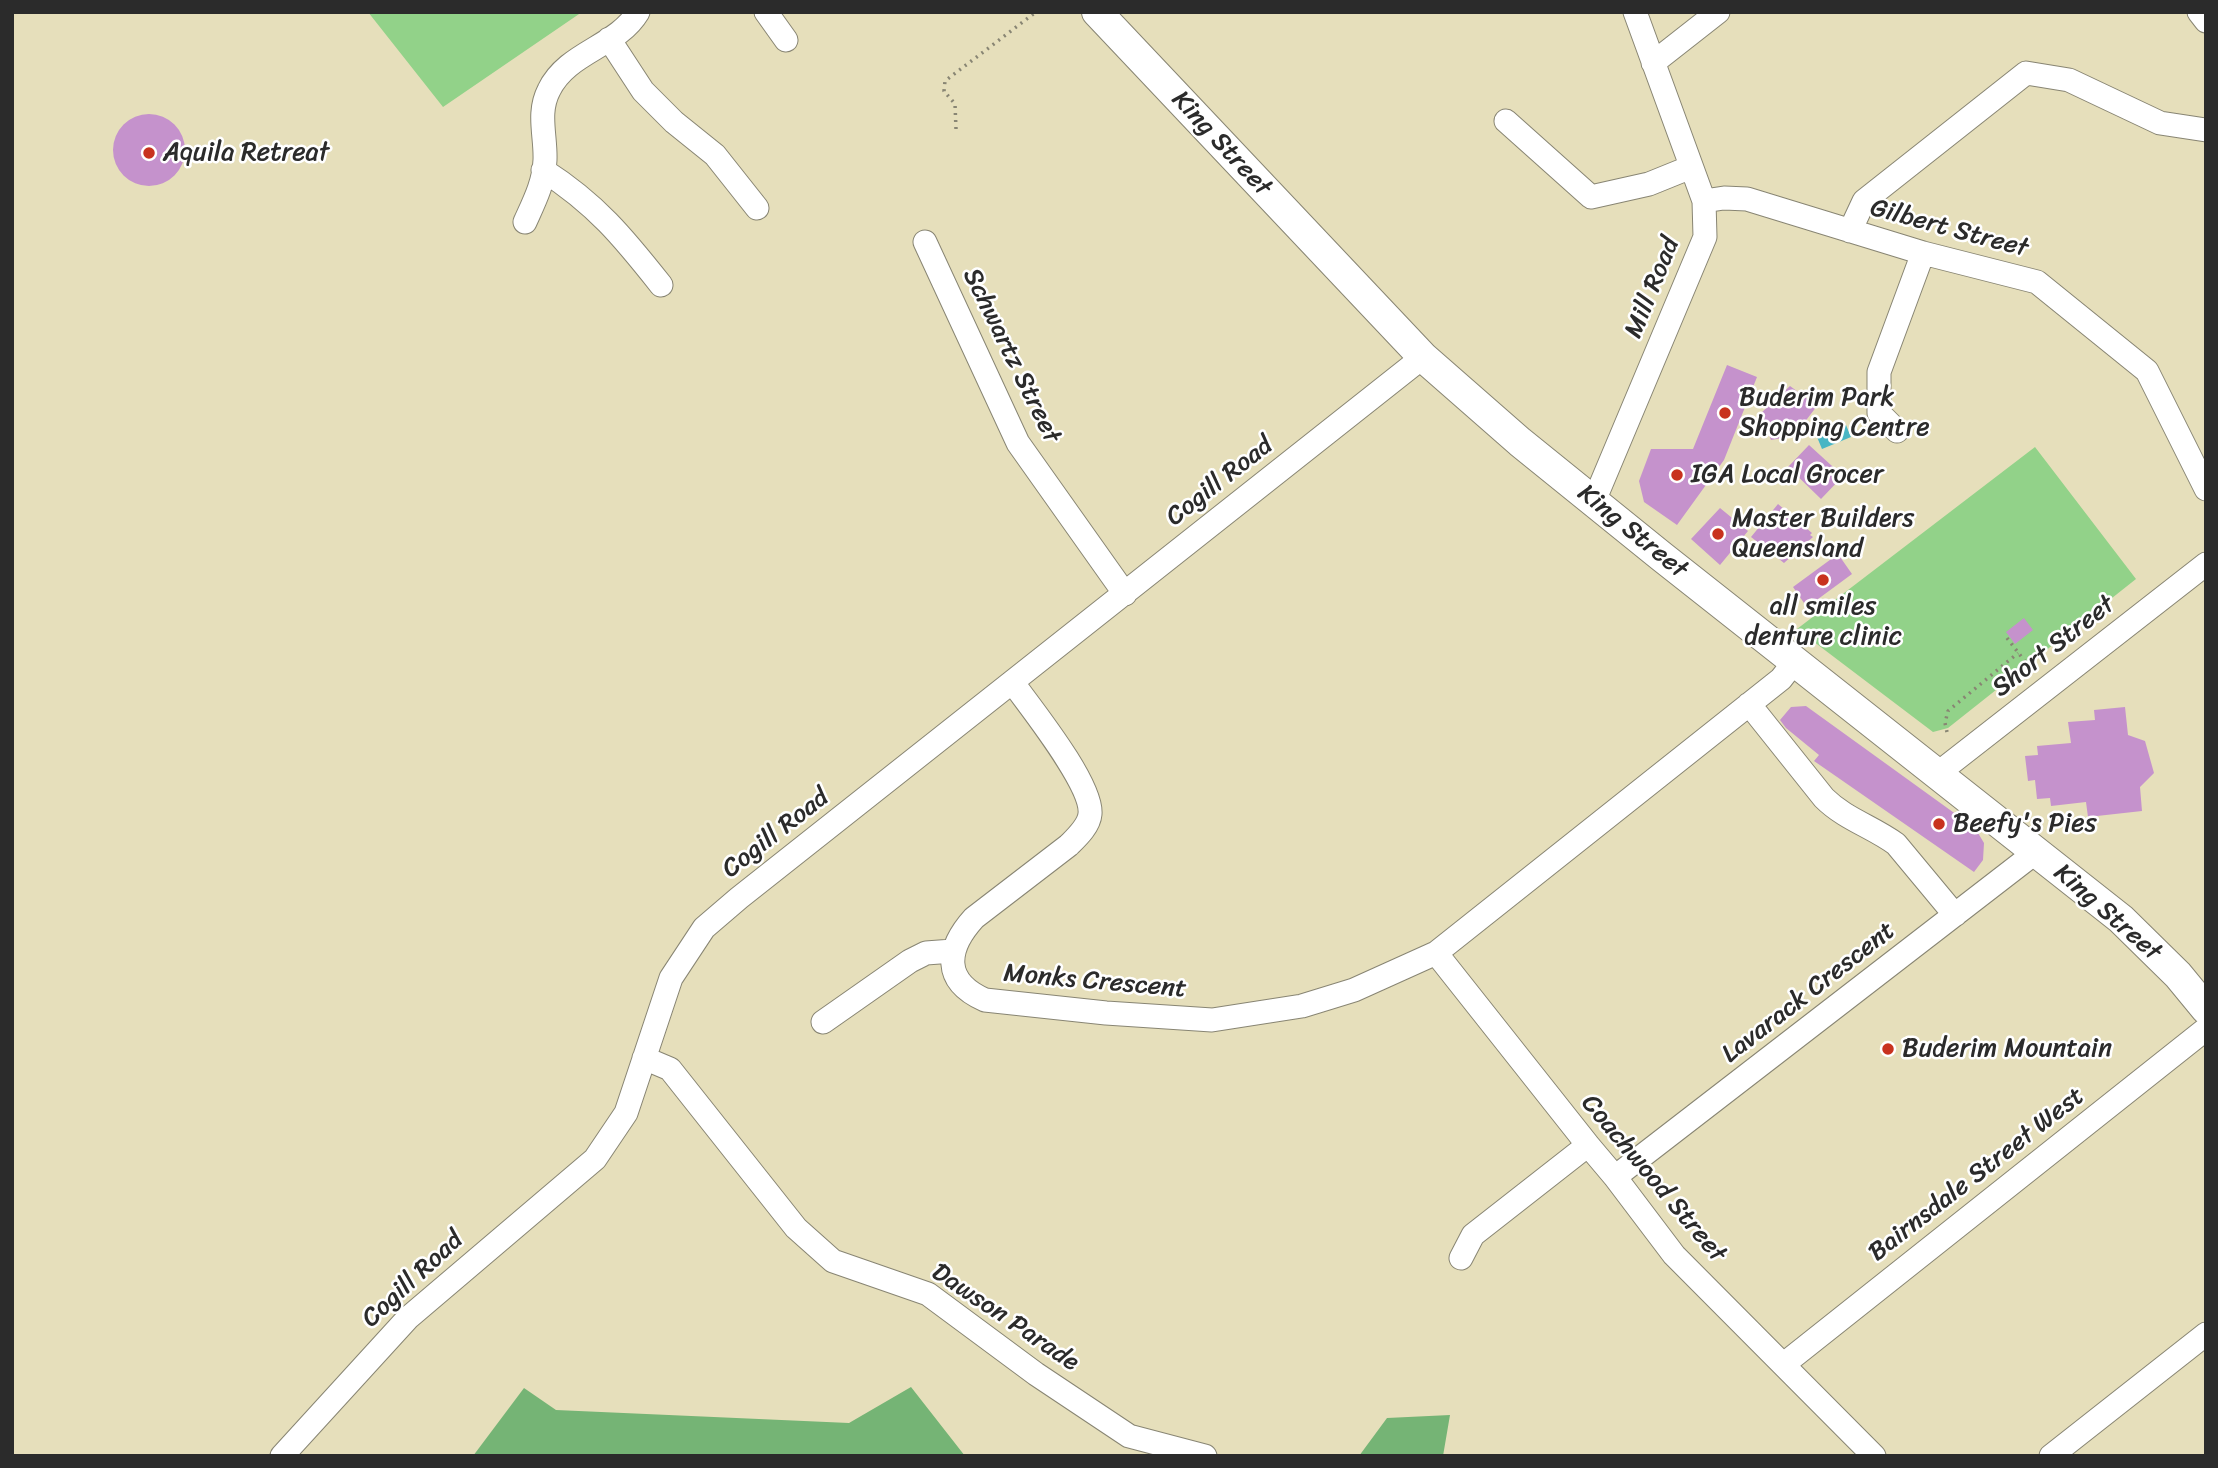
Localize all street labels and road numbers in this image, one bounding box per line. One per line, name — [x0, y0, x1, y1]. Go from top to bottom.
street label: King Street — [1164, 85, 1278, 203]
street label: Gilbert Street — [1867, 193, 2031, 265]
street label: Mill Road — [1619, 233, 1687, 343]
street label: Schwartz Street — [955, 263, 1067, 449]
street label: Cogill Road — [1160, 431, 1280, 533]
street label: King Street — [1571, 478, 1693, 586]
street label: Short Street — [1987, 590, 2121, 704]
street label: Cogill Road — [716, 783, 836, 885]
street label: King Street — [2047, 858, 2167, 968]
street label: Lavarack Crescent — [1716, 916, 1902, 1070]
street label: Monks Crescent — [1002, 958, 1188, 1006]
street label: Bairnsdale Street West — [1863, 1081, 2091, 1269]
street label: Coachwood Street — [1574, 1089, 1732, 1269]
street label: Cogill Road — [356, 1225, 470, 1335]
street label: Dawson Parade — [925, 1257, 1085, 1379]

